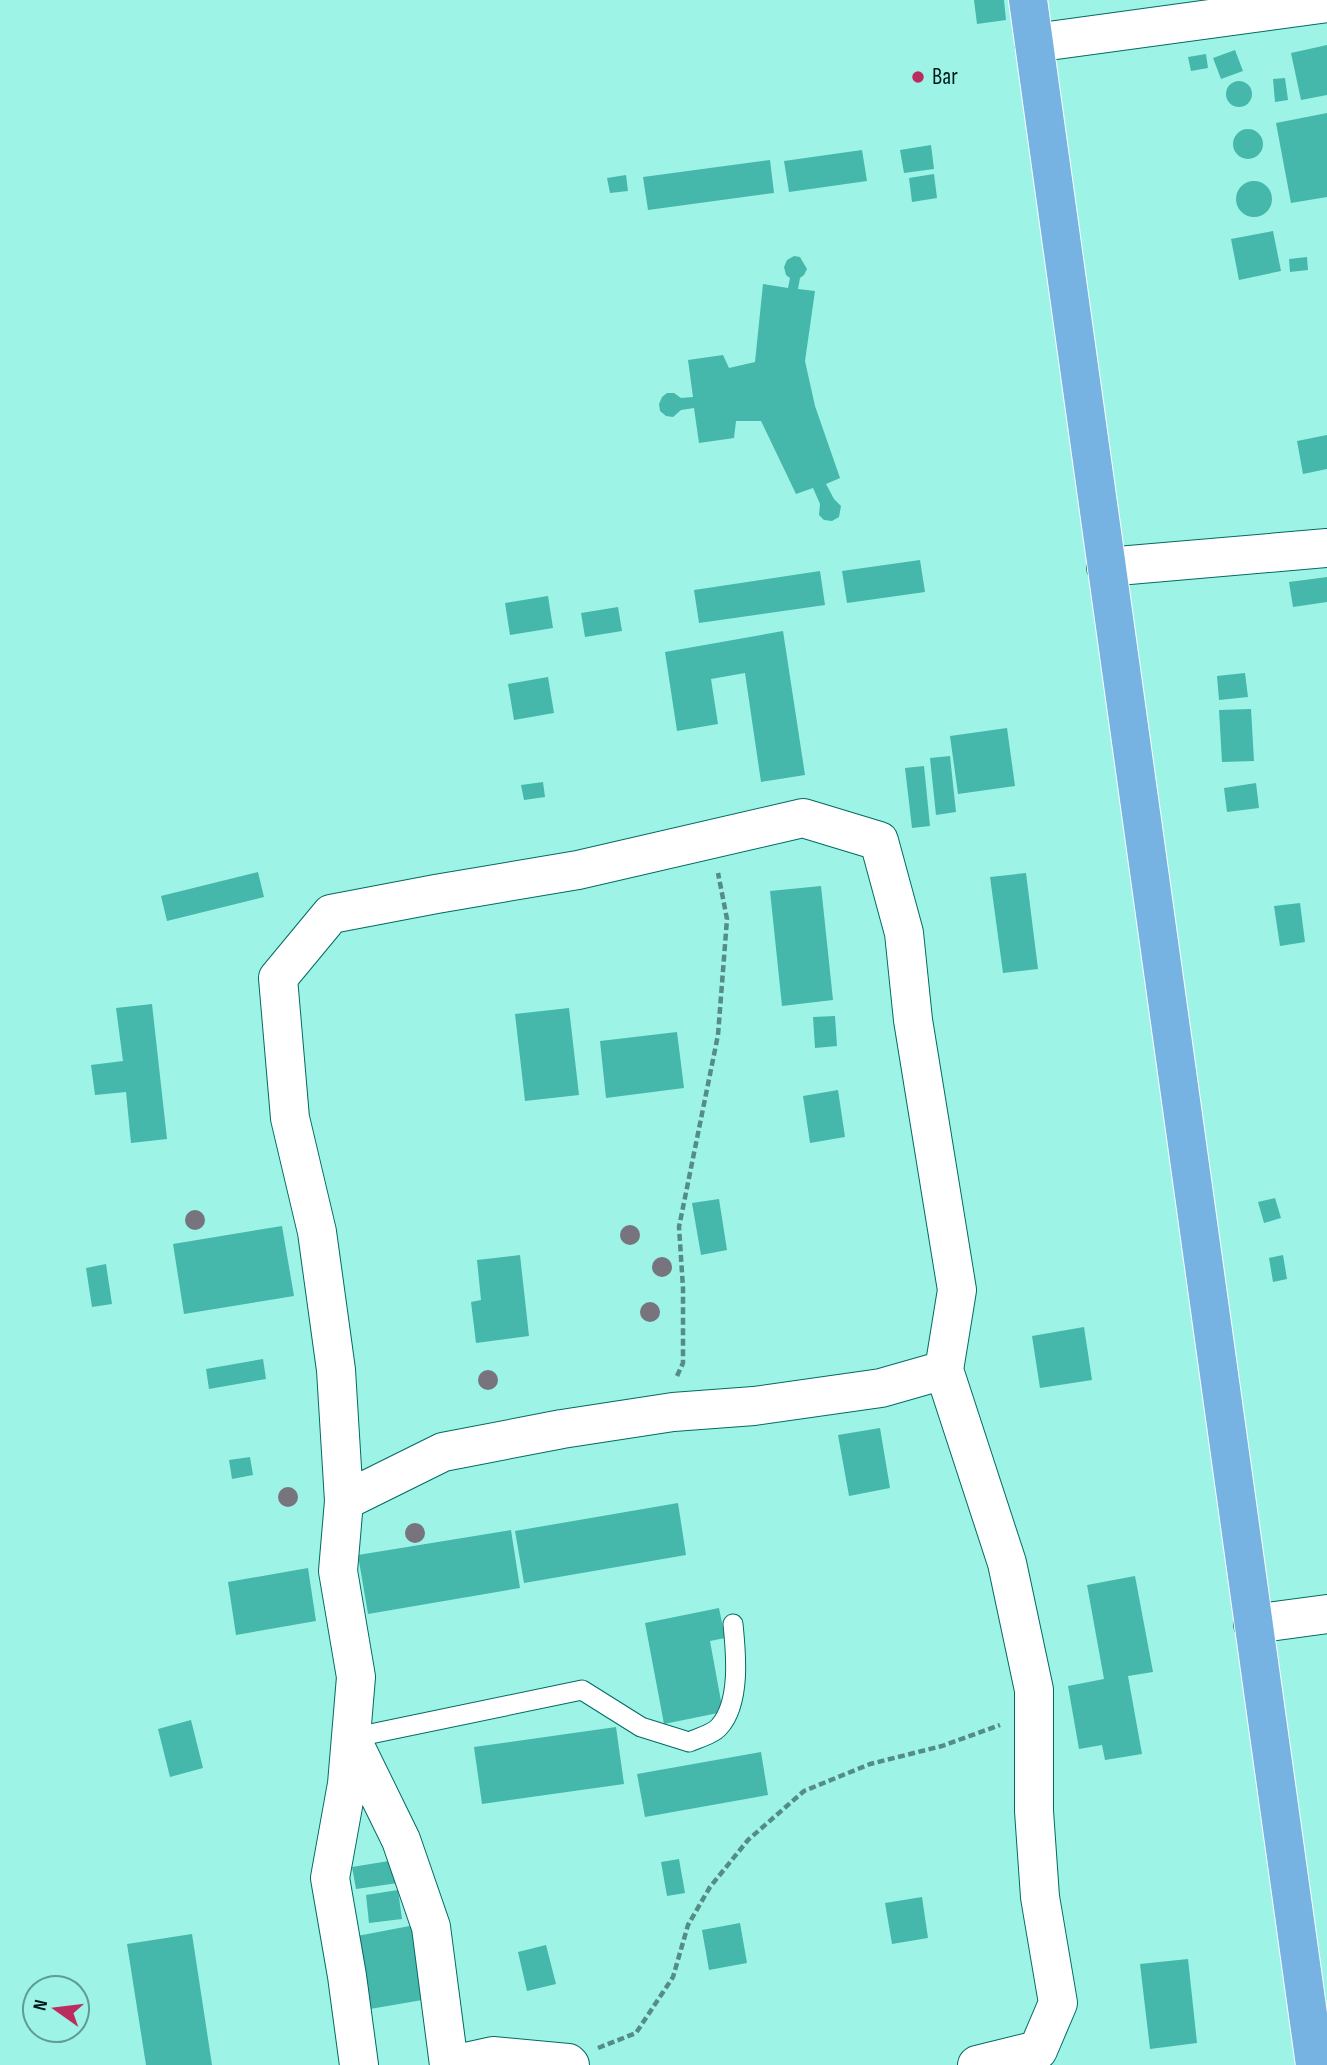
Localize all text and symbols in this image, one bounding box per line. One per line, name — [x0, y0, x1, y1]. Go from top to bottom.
place label: Bar — [932, 63, 958, 91]
marker: Bar — [910, 69, 926, 85]
north arrow — [21, 1974, 91, 2044]
text: N — [29, 1998, 53, 2013]

